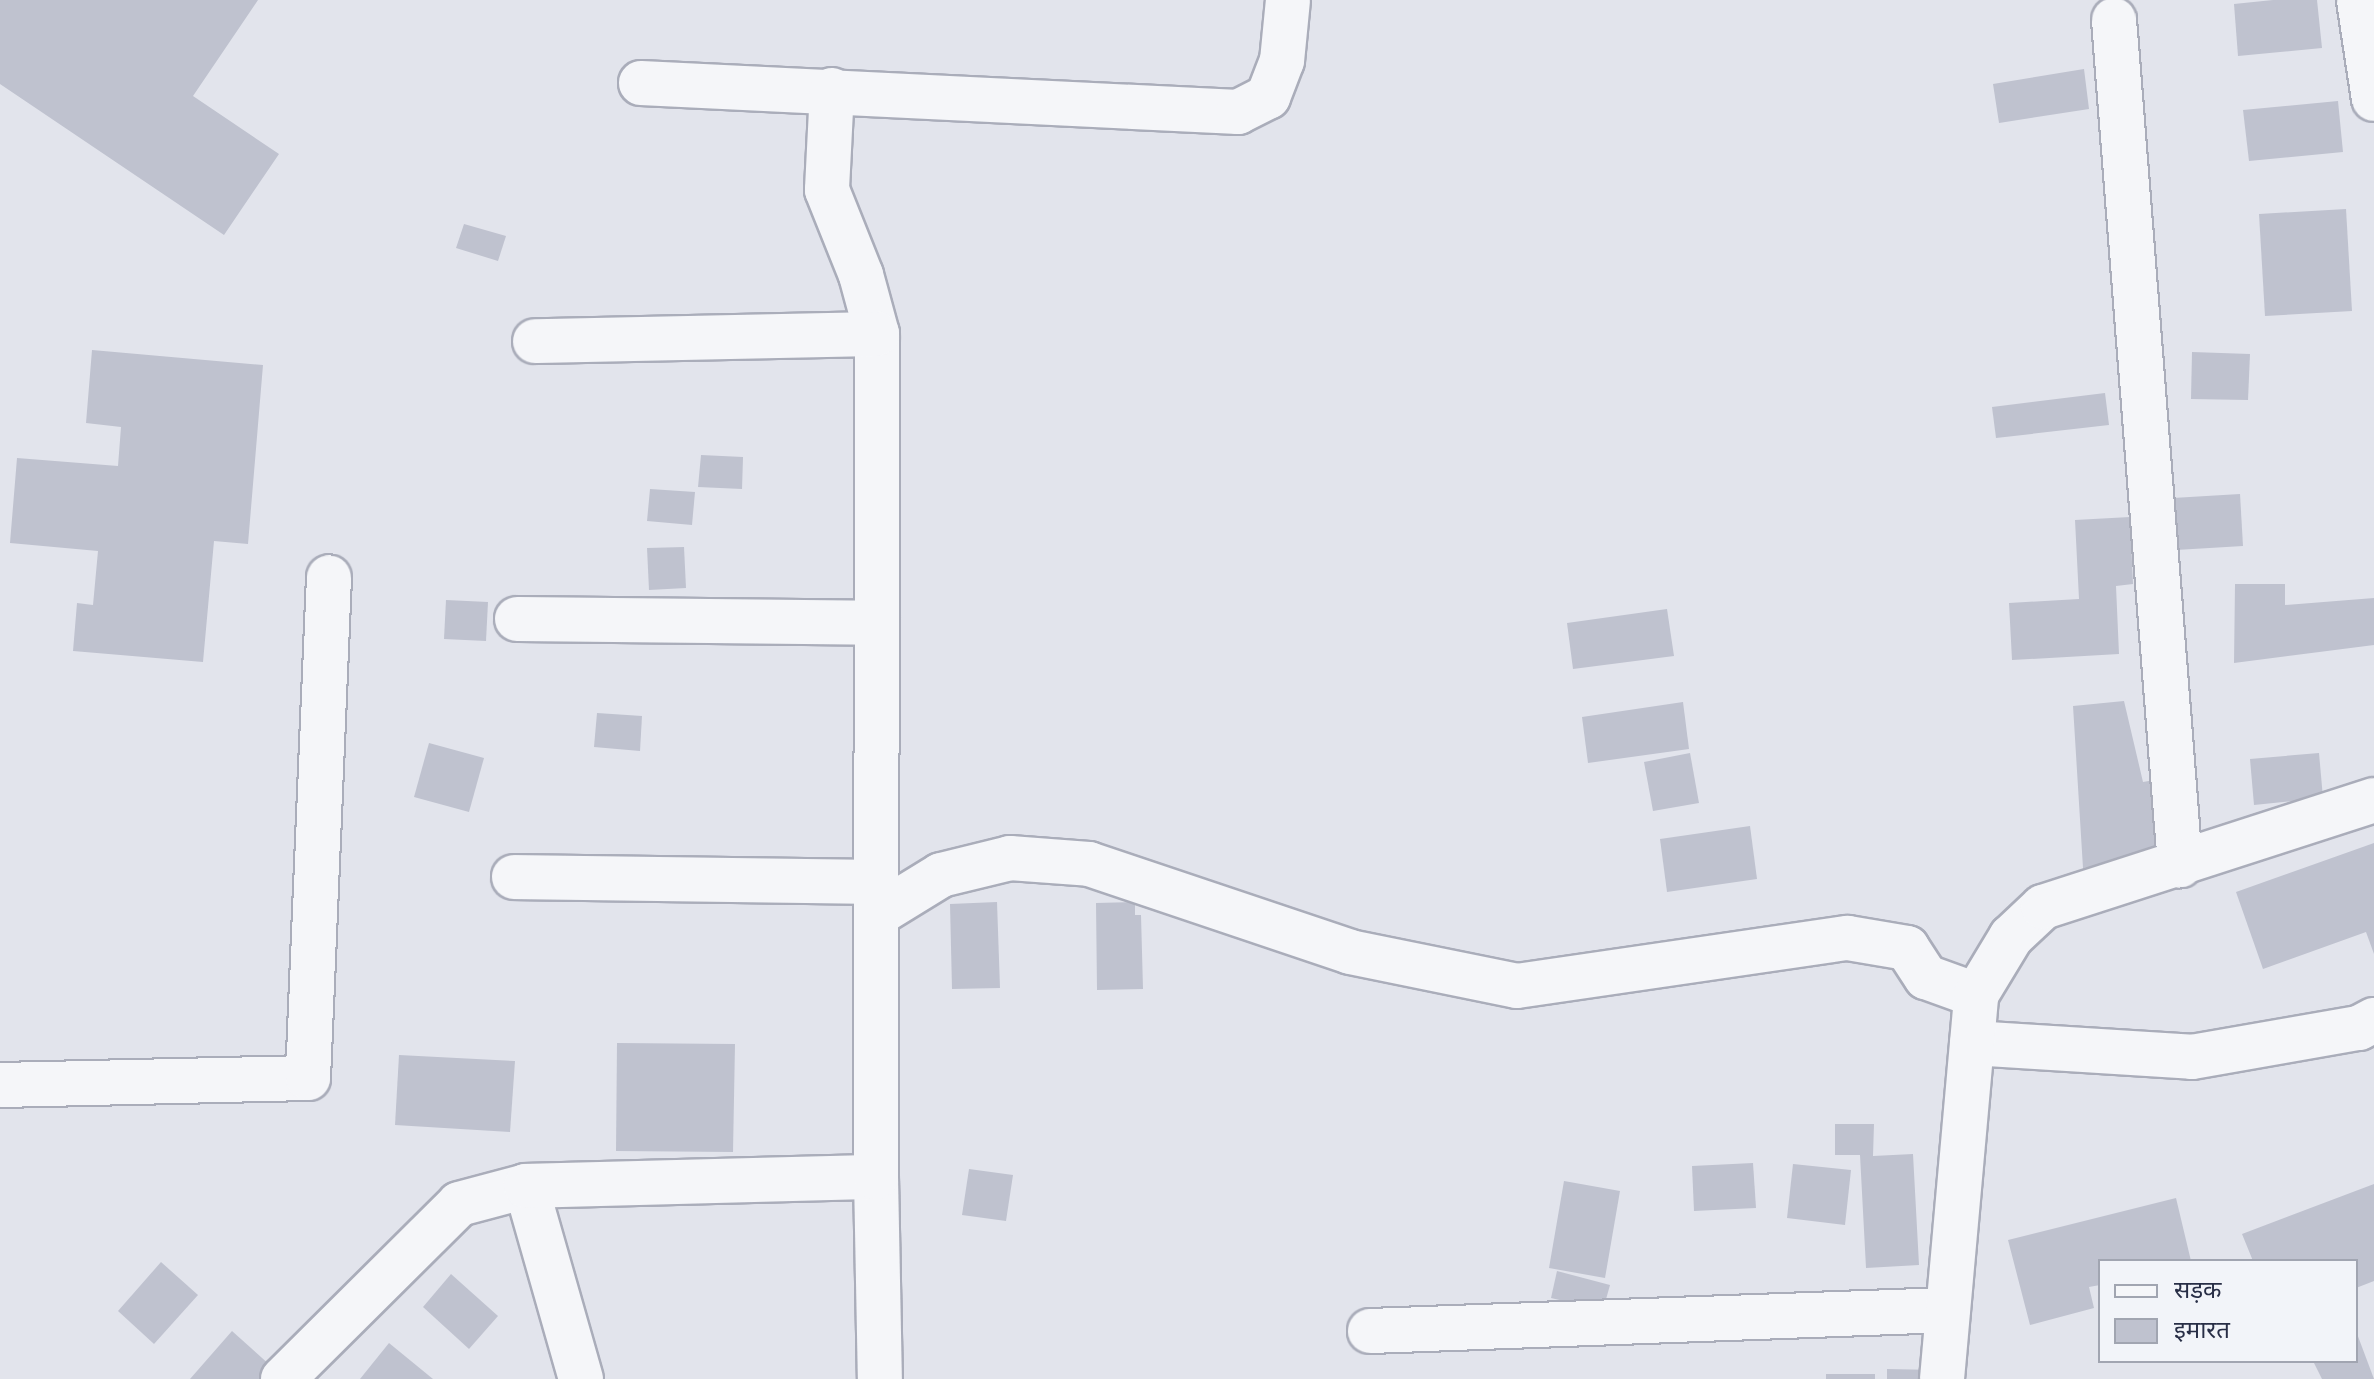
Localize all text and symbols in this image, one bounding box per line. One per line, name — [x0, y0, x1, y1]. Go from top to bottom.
legend — [2098, 1259, 2358, 1363]
text: सड़क — [2174, 1274, 2222, 1303]
text: इमारत — [2174, 1314, 2230, 1343]

